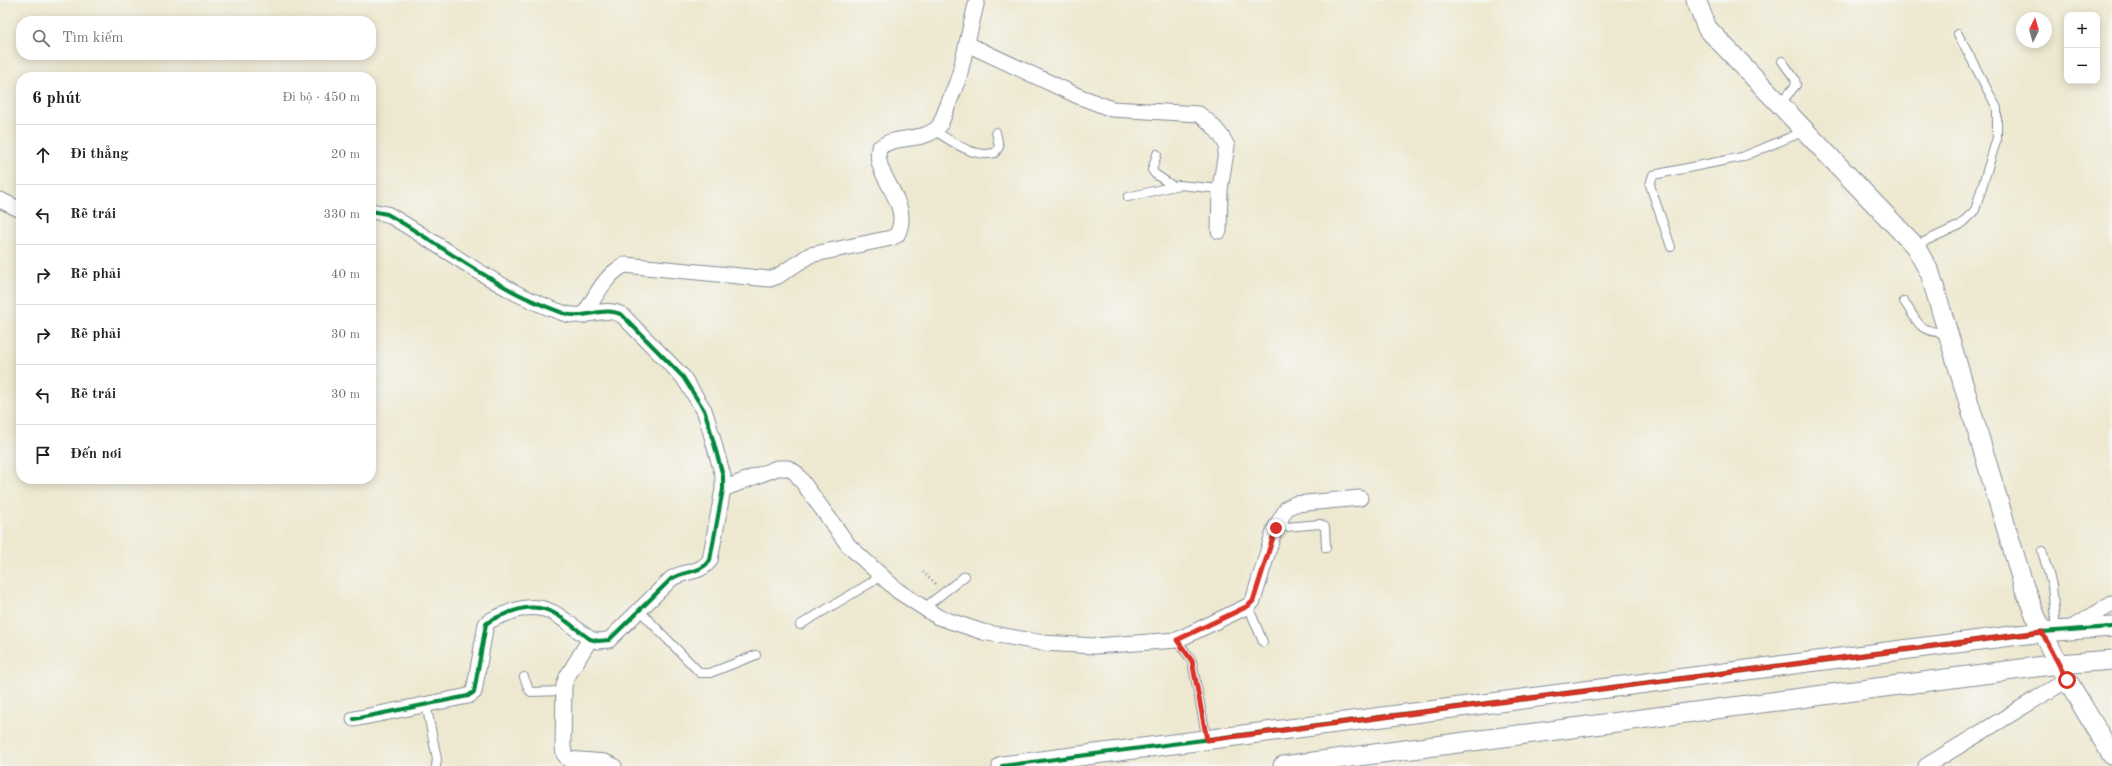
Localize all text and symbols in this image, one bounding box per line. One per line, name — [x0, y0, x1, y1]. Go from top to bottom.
north arrow — [2016, 12, 2052, 48]
map controls — [2064, 12, 2100, 84]
button: + — [2064, 12, 2100, 48]
search box — [16, 16, 376, 60]
icon: search — [30, 27, 52, 49]
text: Tìm kiếm — [62, 31, 124, 46]
button: − — [2064, 48, 2100, 84]
text: 6 phút — [32, 90, 81, 107]
text: Đi bộ · 450 m — [282, 91, 360, 104]
icon: ahead — [32, 144, 54, 166]
text: Đi thẳng — [70, 147, 129, 162]
text: 20 m — [331, 148, 360, 161]
icon: left — [32, 204, 54, 226]
text: Rẽ trái — [70, 207, 116, 222]
text: 330 m — [323, 208, 360, 221]
icon: right — [32, 264, 54, 286]
text: Rẽ phải — [70, 267, 121, 282]
text: 40 m — [331, 268, 360, 281]
icon: right — [32, 324, 54, 346]
text: Rẽ phải — [70, 327, 121, 342]
text: 30 m — [331, 328, 360, 341]
icon: left — [32, 384, 54, 406]
text: Rẽ trái — [70, 387, 116, 402]
text: 30 m — [331, 388, 360, 401]
icon: arrive — [32, 444, 54, 466]
text: Đến nơi — [70, 447, 122, 462]
route end — [1267, 519, 1285, 537]
route start — [2058, 671, 2076, 689]

